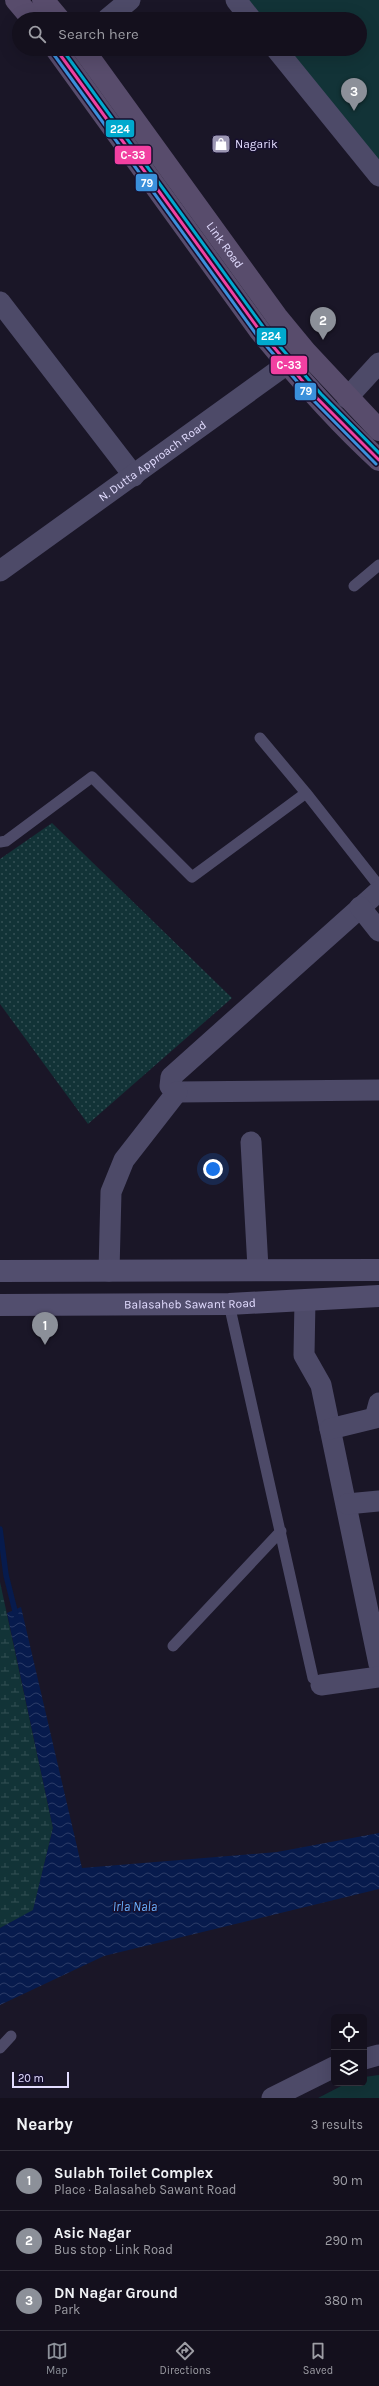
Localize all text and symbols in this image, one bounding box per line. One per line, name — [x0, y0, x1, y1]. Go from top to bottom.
search box — [12, 12, 367, 56]
icon: search — [26, 23, 48, 45]
text: Search here — [58, 25, 139, 43]
pin: 3 — [341, 78, 367, 111]
line badge: 224 — [105, 119, 135, 138]
text: 224 — [110, 123, 130, 136]
shop icon: Nagarik — [210, 133, 232, 155]
place label: Nagarik — [235, 137, 278, 151]
line badge: C-33 — [114, 145, 152, 165]
text: C-33 — [121, 149, 146, 162]
line badge: 79 — [135, 173, 158, 192]
text: 79 — [141, 177, 153, 190]
street label: Link Road — [203, 219, 246, 271]
pin: 2 — [310, 307, 336, 340]
line badge: 224 — [256, 327, 287, 346]
text: 224 — [261, 330, 281, 343]
line badge: C-33 — [270, 355, 308, 375]
text: C-33 — [277, 359, 302, 372]
line badge: 79 — [294, 382, 317, 401]
text: 79 — [300, 385, 312, 398]
street label: N. Dutta Approach Road — [96, 418, 209, 505]
your location — [203, 1159, 223, 1179]
street label: Balasaheb Sawant Road — [124, 1296, 256, 1311]
pin: 1 — [32, 1312, 58, 1345]
water label: Irla Nala — [113, 1899, 158, 1914]
map controls — [331, 2014, 367, 2086]
button: locate — [331, 2014, 367, 2050]
button: layers — [331, 2050, 367, 2086]
scale bar — [12, 2070, 69, 2089]
text: 20 m — [18, 2072, 44, 2085]
text: Nearby — [16, 2114, 73, 2134]
text: 3 results — [311, 2117, 363, 2132]
text: Sulabh Toilet Complex — [54, 2164, 213, 2182]
text: 1 — [27, 2173, 31, 2188]
text: 90 m — [332, 2173, 363, 2188]
text: Place · Balasaheb Sawant Road — [54, 2182, 237, 2197]
text: Asic Nagar — [54, 2224, 131, 2242]
text: 2 — [25, 2233, 33, 2248]
text: 290 m — [325, 2233, 363, 2248]
text: Bus stop · Link Road — [54, 2242, 173, 2257]
text: DN Nagar Ground — [54, 2284, 178, 2302]
text: 3 — [25, 2293, 33, 2308]
text: 380 m — [324, 2293, 363, 2308]
text: Park — [54, 2302, 80, 2317]
tab: Map — [46, 2340, 68, 2377]
tab: Directions — [159, 2340, 211, 2377]
tab: Saved — [303, 2340, 333, 2377]

